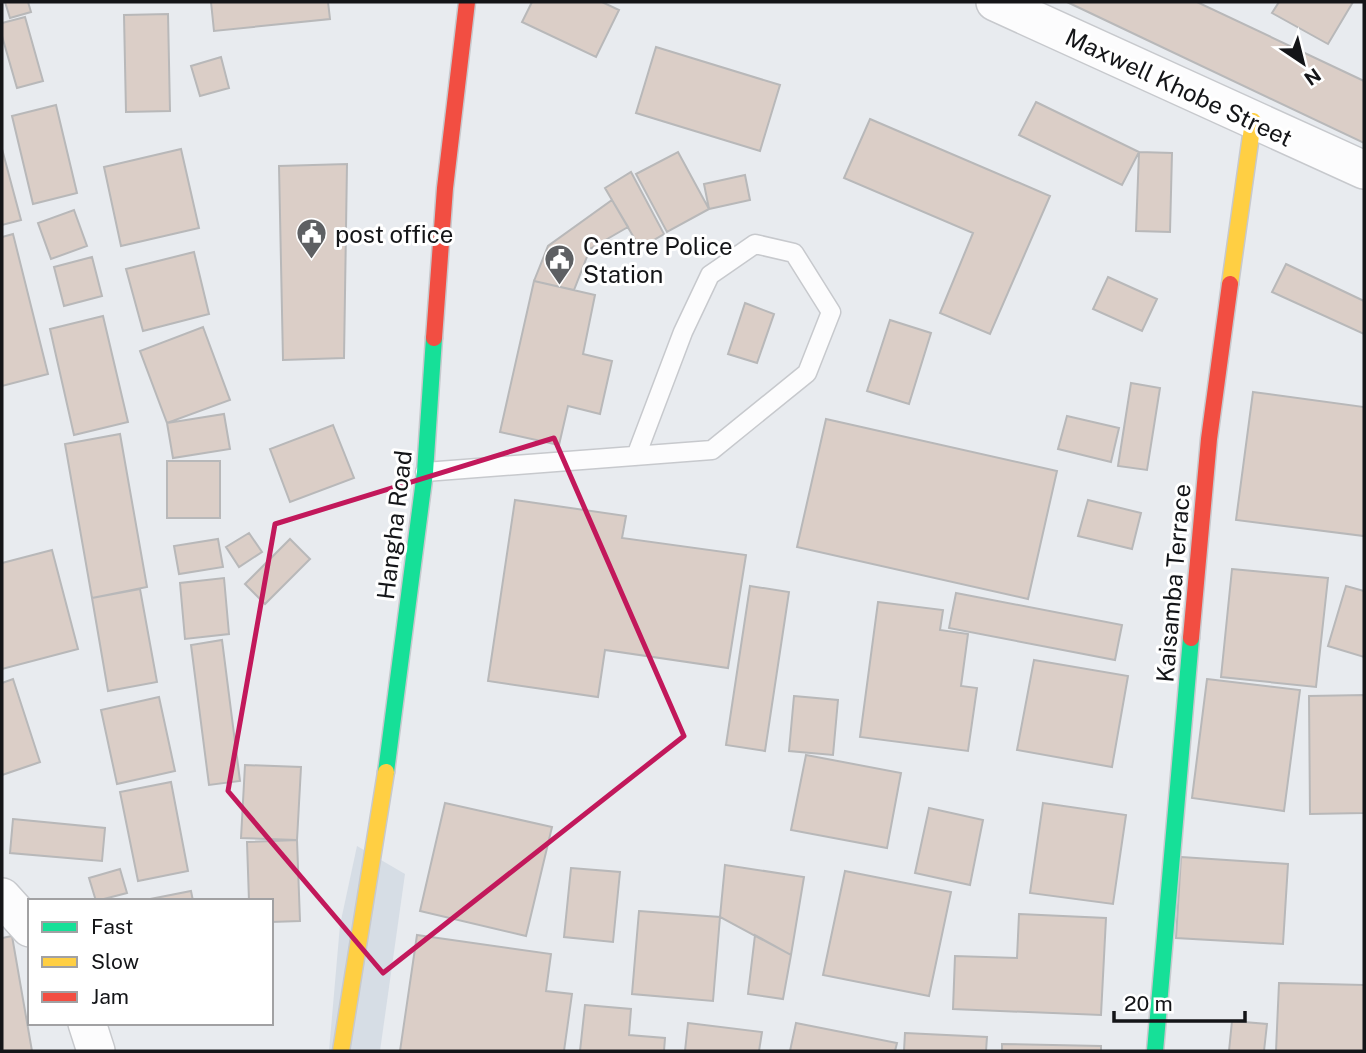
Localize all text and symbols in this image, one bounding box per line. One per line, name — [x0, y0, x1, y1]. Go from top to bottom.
street label: Maxwell Khobe Street — [1061, 22, 1297, 152]
north arrow — [1268, 28, 1338, 98]
text: N — [1300, 64, 1325, 90]
public building icon: post office — [295, 217, 329, 261]
place label: post office — [335, 220, 453, 248]
place label: Centre Police Station — [583, 232, 733, 288]
public building icon: Centre Police Station — [543, 243, 577, 287]
street label: Hangha Road — [371, 449, 417, 601]
street label: Kaisamba Terrace — [1150, 483, 1196, 683]
legend — [28, 899, 273, 1025]
text: Fast — [91, 914, 133, 939]
text: Slow — [91, 949, 139, 974]
scale bar — [1114, 979, 1245, 1023]
text: Jam — [91, 984, 129, 1009]
text: 20 m — [1124, 991, 1173, 1016]

